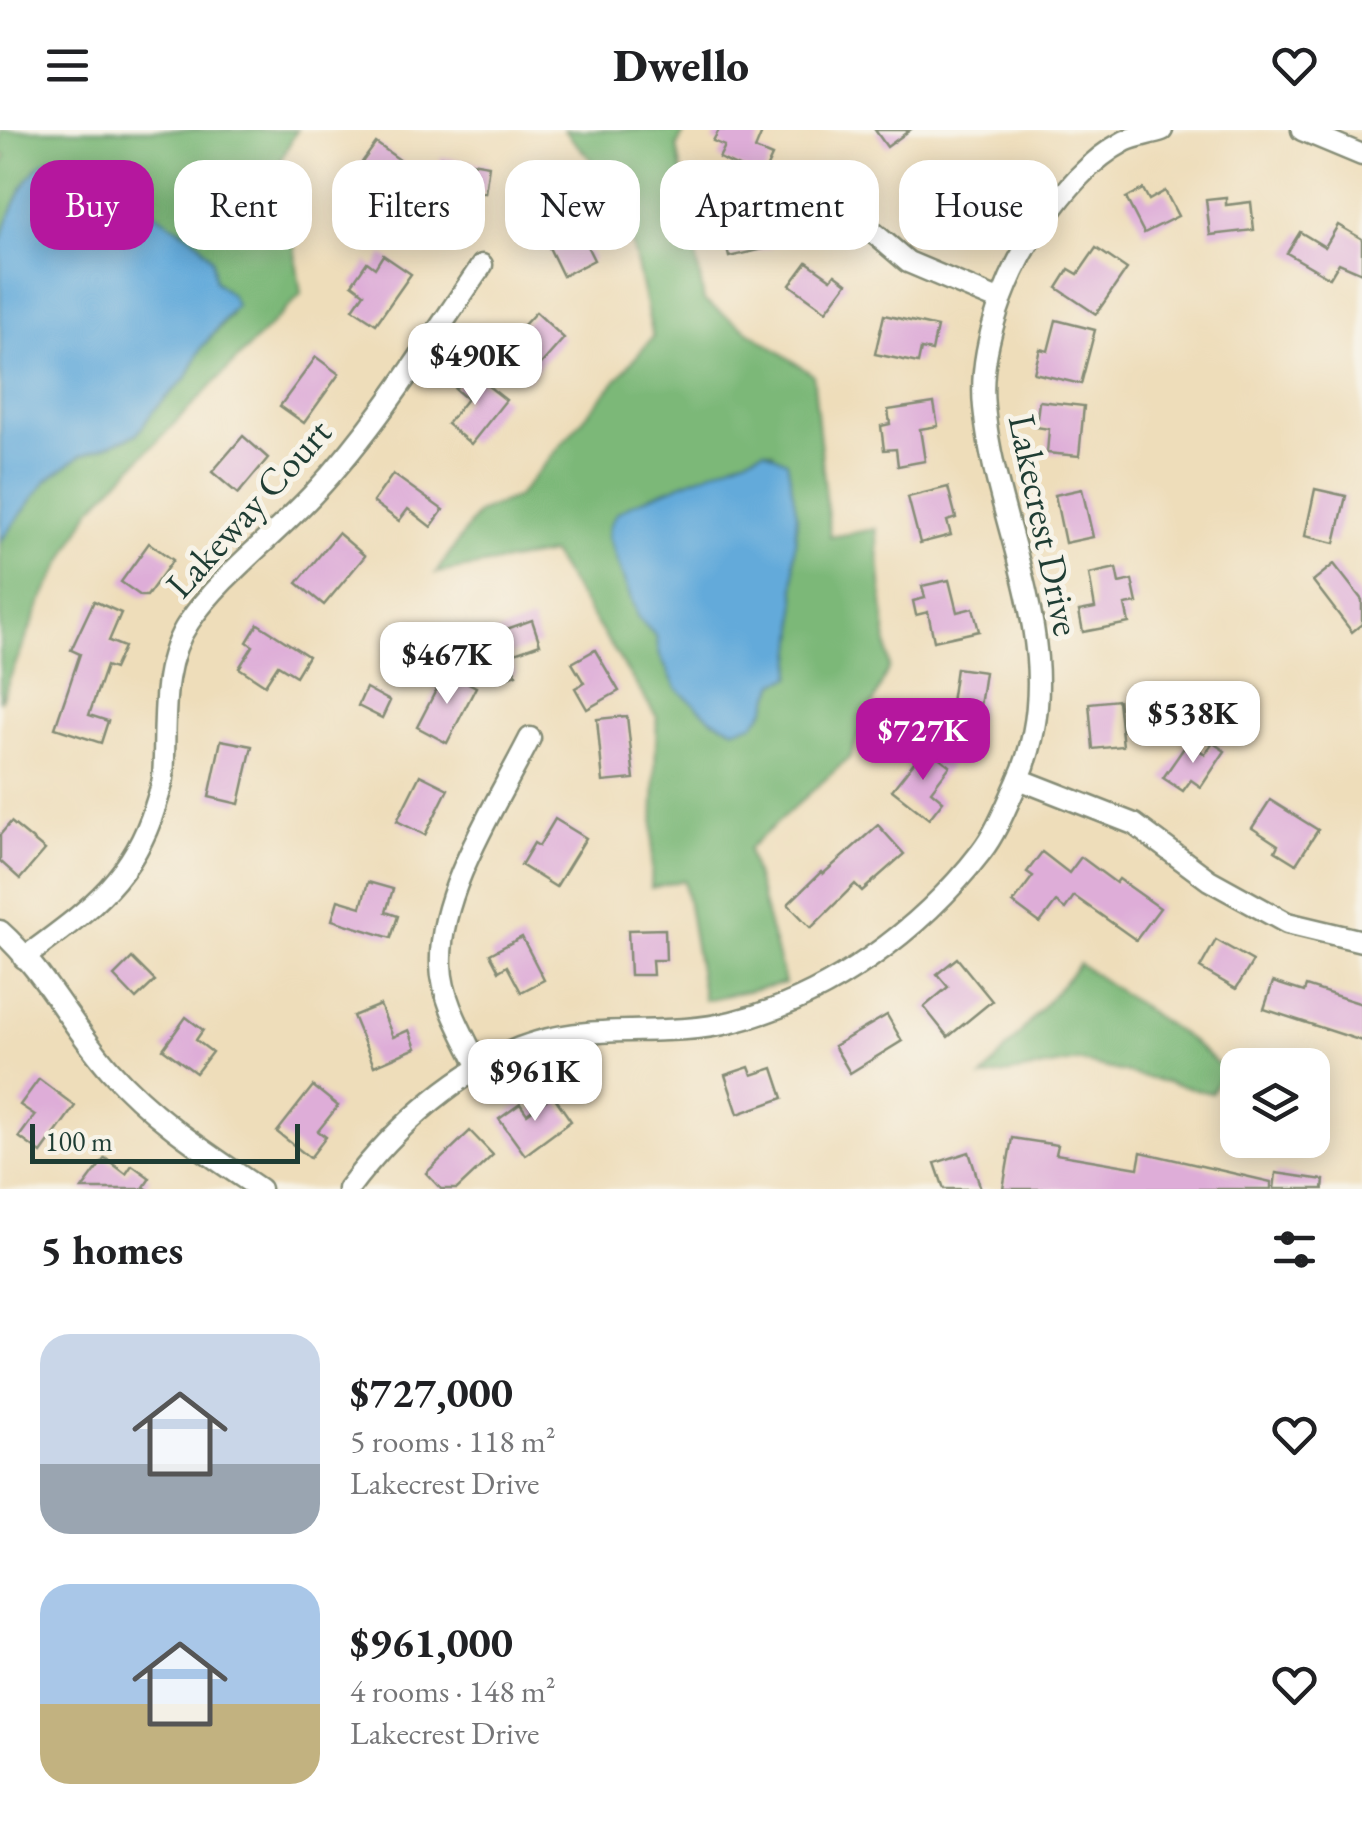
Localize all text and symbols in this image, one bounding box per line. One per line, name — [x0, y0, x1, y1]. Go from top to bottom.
text: Dwello — [613, 36, 749, 94]
icon: menu — [40, 38, 95, 93]
icon: heart — [1267, 38, 1322, 93]
chip: Buy — [30, 160, 154, 250]
chip: Rent — [174, 160, 312, 250]
chip: Filters — [332, 160, 485, 250]
chip: New — [505, 160, 640, 250]
chip: Apartment — [660, 160, 879, 250]
chip: House — [899, 160, 1058, 250]
pin: $490K — [405, 323, 545, 408]
text: $490K — [430, 334, 520, 376]
street label: Lakeway Court — [155, 408, 341, 608]
street label: Lakecrest Drive — [998, 410, 1092, 640]
pin: $467K — [377, 622, 517, 707]
text: $467K — [402, 633, 492, 675]
pin: $538K — [1123, 681, 1263, 766]
text: $538K — [1148, 692, 1238, 734]
pin: $727K — [853, 698, 993, 783]
text: $727K — [878, 709, 968, 751]
pin: $961K — [465, 1039, 605, 1124]
map controls — [1220, 1048, 1330, 1158]
button: layers — [1220, 1048, 1330, 1158]
text: $961K — [490, 1050, 580, 1092]
scale bar — [30, 1119, 300, 1164]
text: 100 m — [45, 1123, 113, 1159]
text: 5 homes — [40, 1222, 183, 1277]
icon: filters — [1267, 1222, 1322, 1277]
text: $727,000 — [350, 1365, 513, 1420]
icon: home — [120, 1374, 240, 1494]
icon: heart — [1267, 1407, 1322, 1462]
text: 5 rooms · 118 m² — [350, 1420, 556, 1462]
text: Lakecrest Drive — [350, 1462, 539, 1504]
text: $961,000 — [350, 1615, 513, 1670]
icon: home — [120, 1624, 240, 1744]
icon: heart — [1267, 1657, 1322, 1712]
text: 4 rooms · 148 m² — [350, 1670, 556, 1712]
text: Lakecrest Drive — [350, 1712, 539, 1754]

